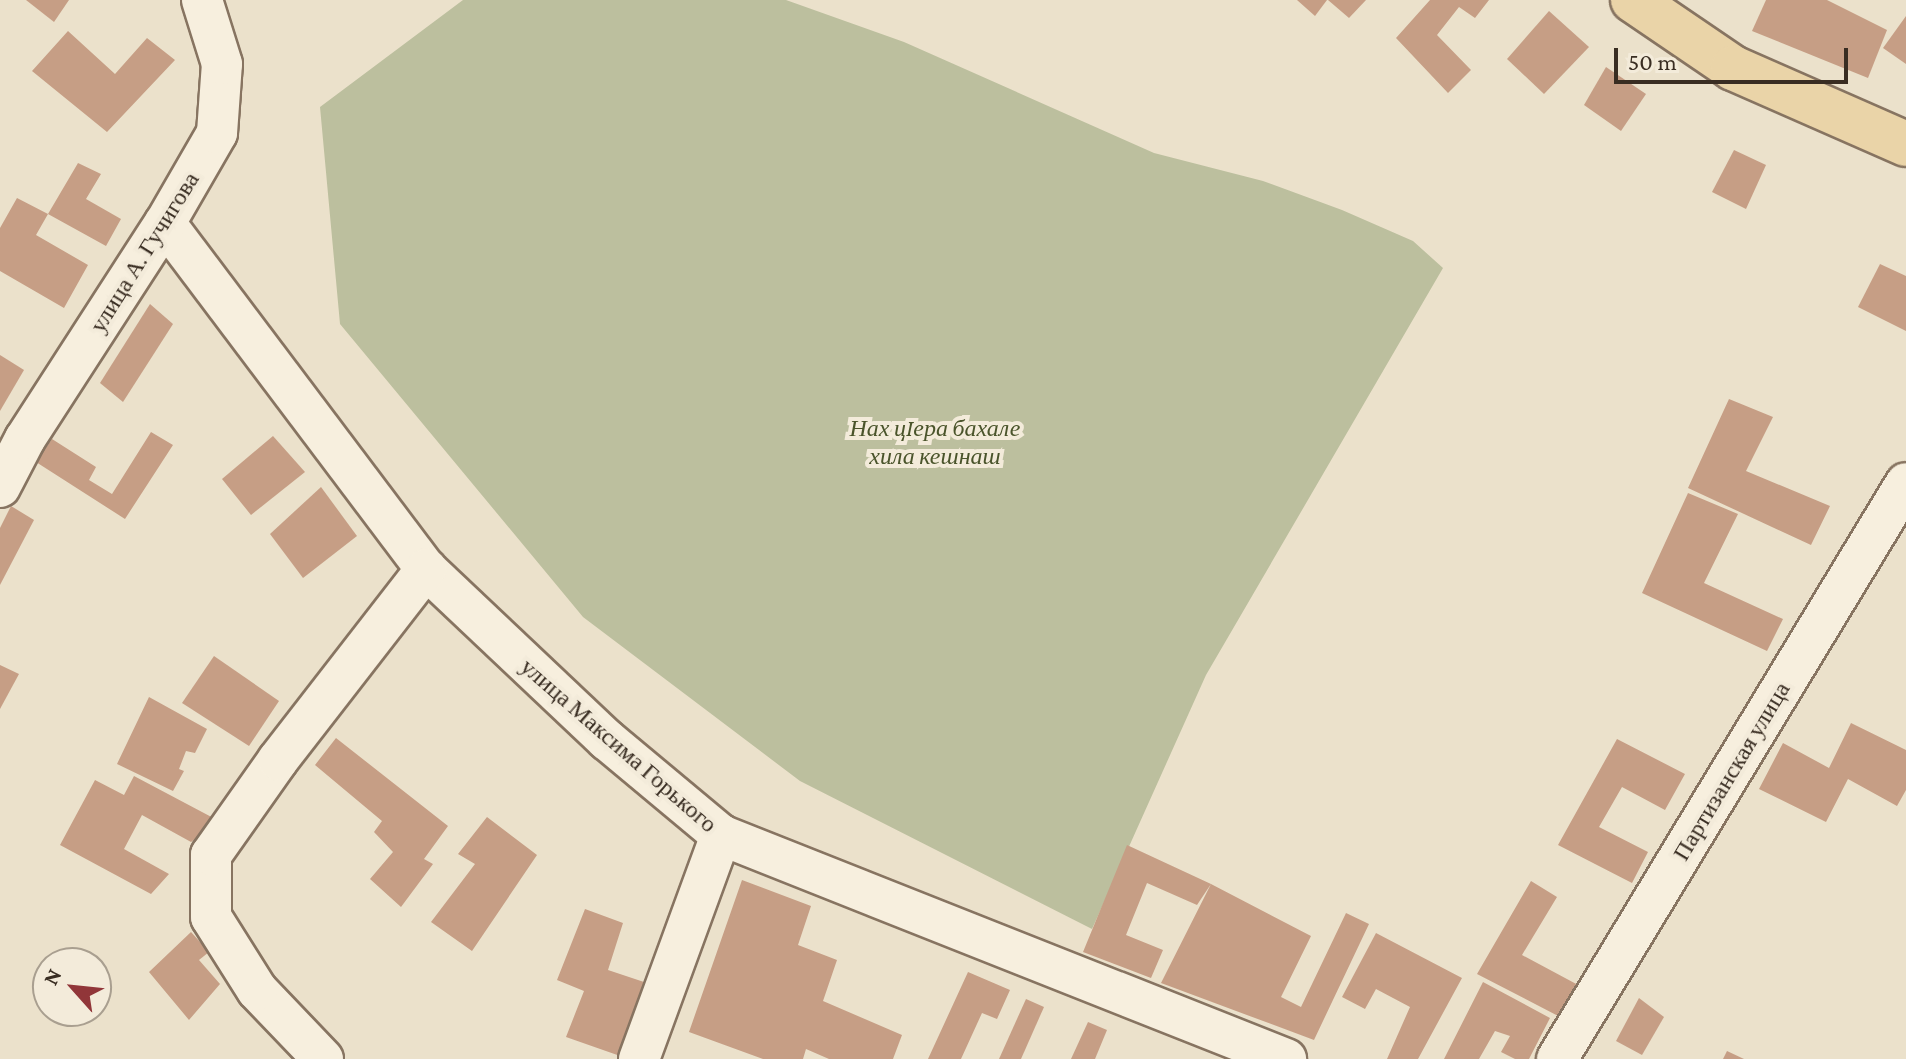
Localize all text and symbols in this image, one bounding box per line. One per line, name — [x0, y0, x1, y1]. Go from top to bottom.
scale bar — [1618, 32, 1852, 82]
text: 50 m — [1628, 48, 1677, 75]
street label: улица А. Гучигова — [83, 166, 205, 338]
park label: Нах цIера бахале хила кешнаш — [849, 414, 1021, 470]
street label: улица Максима Горького — [515, 652, 723, 838]
street label: Партизанская улица — [1666, 676, 1796, 866]
north arrow — [32, 947, 112, 1027]
text: N — [37, 964, 66, 989]

